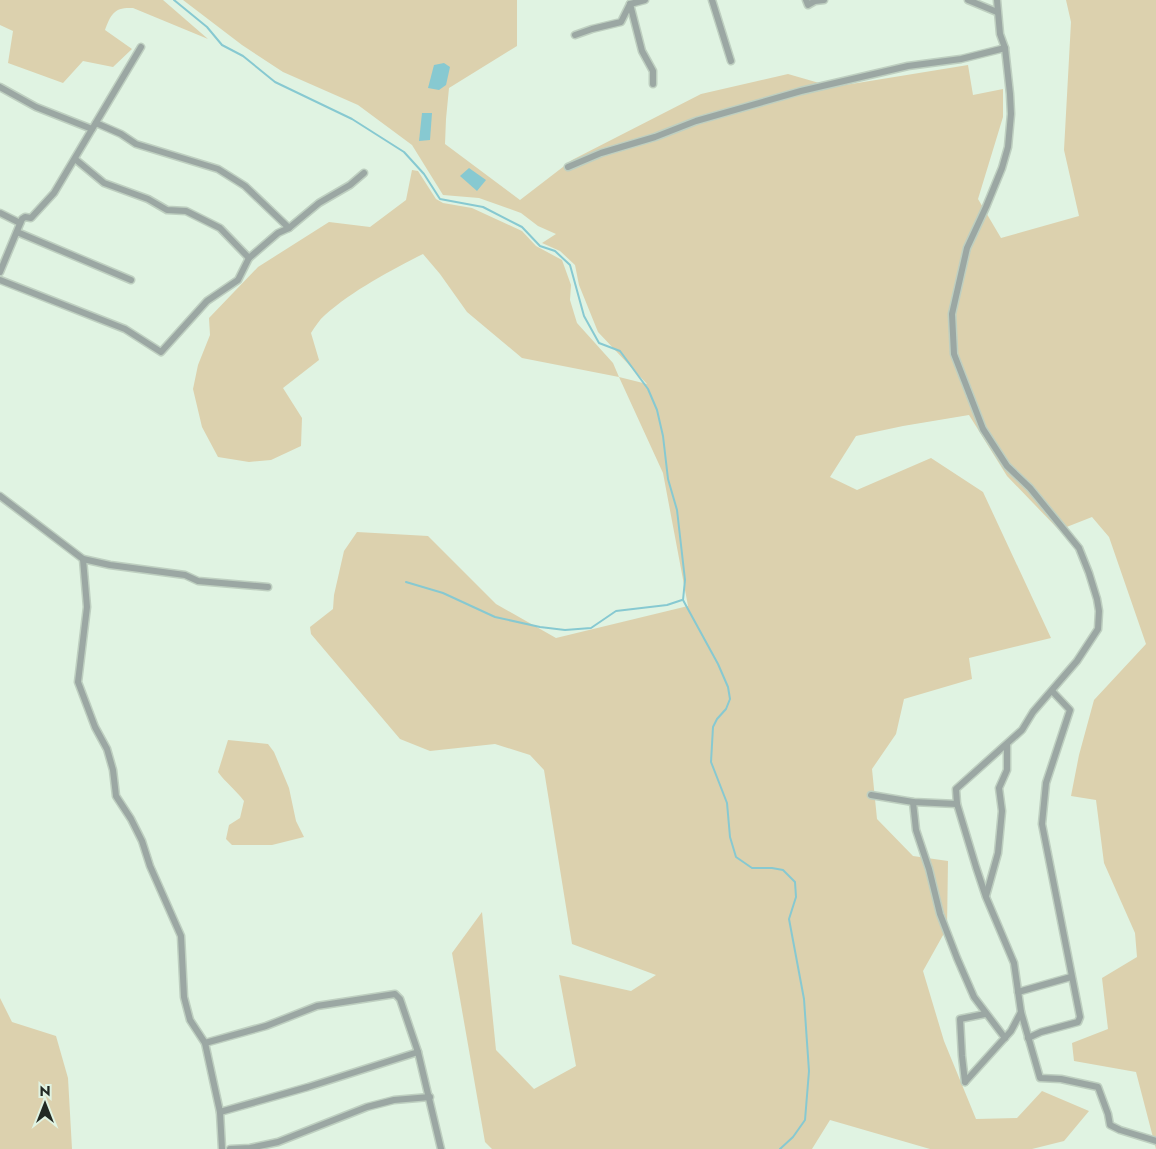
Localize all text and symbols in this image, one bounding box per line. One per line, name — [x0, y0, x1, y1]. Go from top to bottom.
north arrow — [20, 1079, 70, 1129]
text: N — [39, 1081, 51, 1101]

